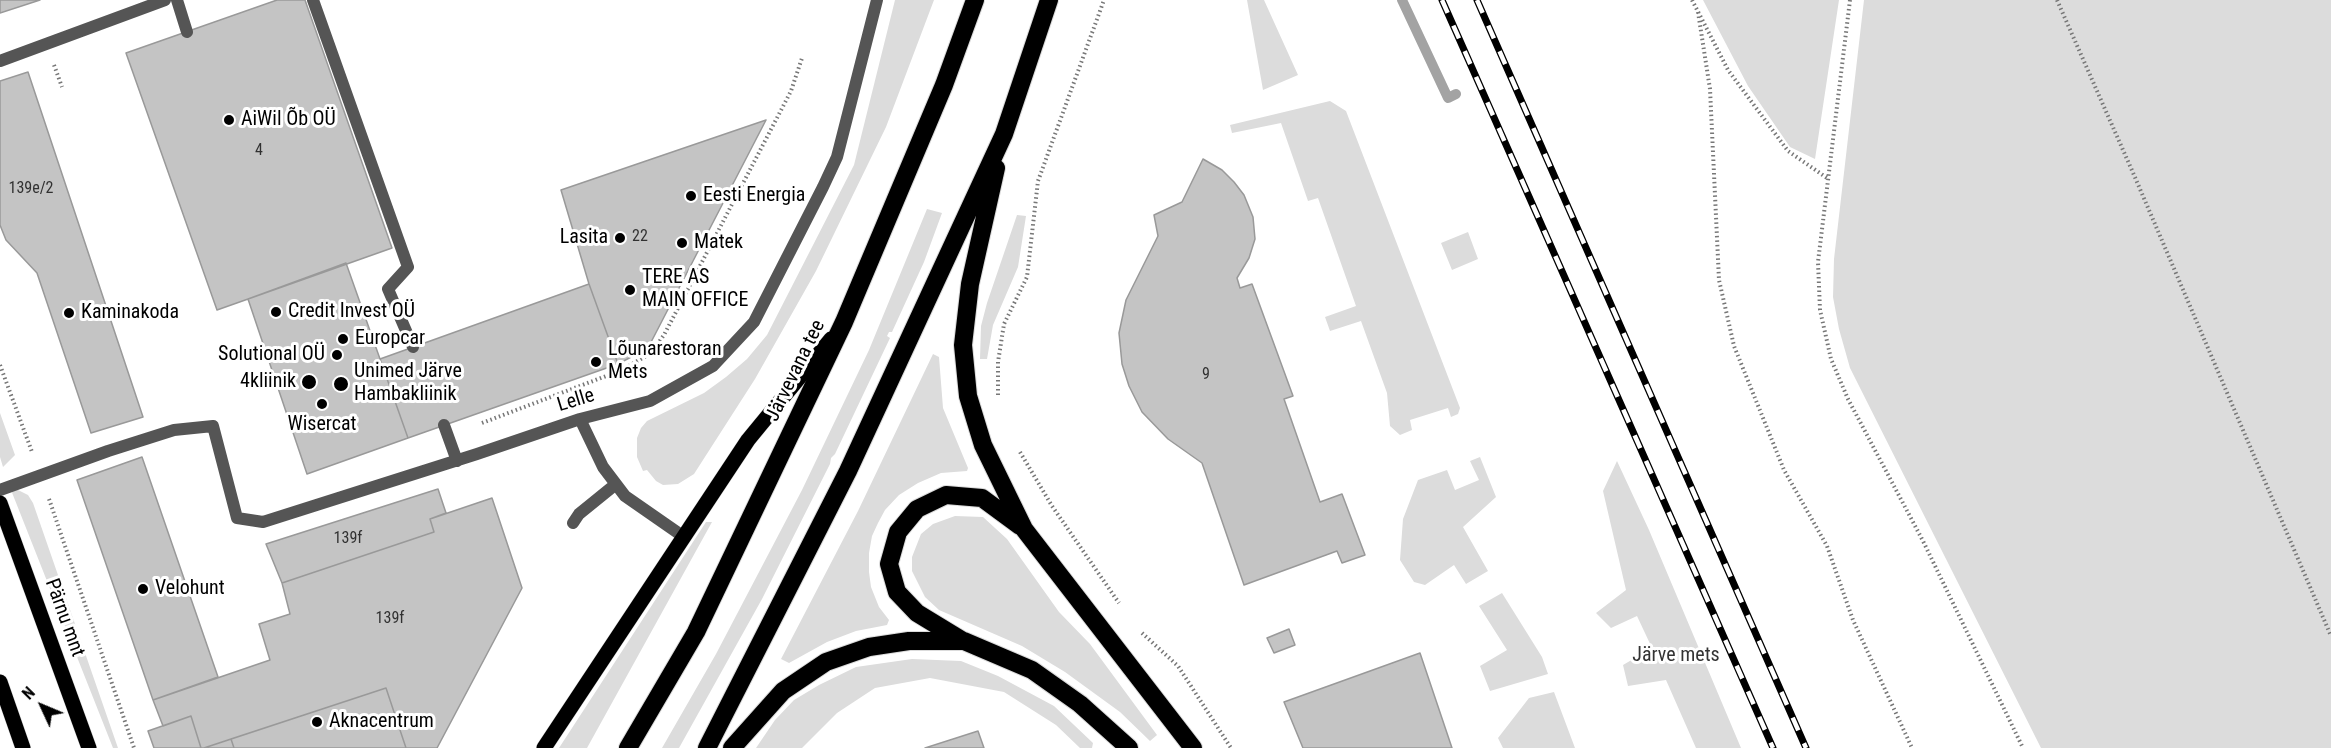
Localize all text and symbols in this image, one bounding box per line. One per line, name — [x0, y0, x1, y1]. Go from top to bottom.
place label: AiWil Õb OÜ — [241, 108, 336, 132]
marker: AiWil Õb OÜ — [222, 113, 236, 127]
house number: 4 — [255, 141, 263, 161]
house number: 139e/2 — [8, 179, 54, 199]
place label: Eesti Energia — [703, 184, 805, 208]
marker: Eesti Energia — [684, 189, 698, 203]
place label: Lasita — [560, 226, 608, 250]
house number: 22 — [632, 227, 648, 247]
marker: Lasita — [613, 231, 627, 245]
place label: Matek — [694, 231, 743, 255]
marker: Matek — [675, 236, 689, 250]
place label: TERE AS MAIN OFFICE — [642, 266, 748, 313]
marker: TERE AS MAIN OFFICE — [623, 283, 637, 297]
place label: Credit Invest OÜ — [288, 300, 415, 324]
place label: Kaminakoda — [81, 301, 179, 325]
marker: Credit Invest OÜ — [269, 305, 283, 319]
marker: Kaminakoda — [62, 306, 76, 320]
street label: Järvevana tee — [761, 316, 831, 426]
place label: Europcar — [355, 327, 425, 351]
marker: Europcar — [336, 332, 350, 346]
place label: Lõunarestoran Mets — [608, 338, 722, 385]
place label: Solutional OÜ — [218, 343, 325, 367]
marker: Solutional OÜ — [330, 348, 344, 362]
marker: Lõunarestoran Mets — [589, 355, 603, 369]
place label: Unimed Järve Hambakliinik — [354, 360, 462, 407]
house number: 9 — [1202, 365, 1210, 385]
place label: 4kliinik — [240, 370, 296, 394]
marker: 4kliinik — [300, 373, 318, 391]
marker: Unimed Järve Hambakliinik — [332, 375, 350, 393]
street label: Lelle — [555, 384, 597, 418]
marker: Wisercat — [315, 397, 329, 411]
place label: Wisercat — [288, 413, 356, 437]
house number: 139f — [334, 529, 362, 549]
street label: Pärnu mnt — [39, 576, 89, 660]
place label: Velohunt — [155, 577, 225, 601]
marker: Velohunt — [136, 582, 150, 596]
house number: 139f — [376, 609, 404, 629]
park label: Järve mets — [1632, 644, 1720, 668]
north arrow — [12, 676, 72, 736]
text: N — [18, 683, 39, 703]
place label: Aknacentrum — [329, 710, 434, 734]
marker: Aknacentrum — [310, 715, 324, 729]

